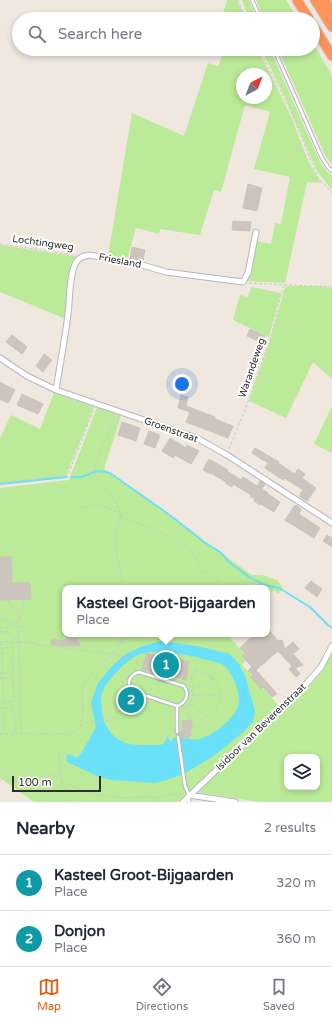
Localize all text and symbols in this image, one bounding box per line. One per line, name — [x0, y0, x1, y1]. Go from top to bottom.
search box — [12, 12, 320, 56]
icon: search — [26, 23, 48, 45]
text: Search here — [58, 25, 142, 43]
north arrow — [236, 68, 272, 104]
street label: Lochtingweg — [12, 233, 74, 253]
street label: Friesland — [98, 251, 142, 271]
street label: Warandeweg — [236, 336, 268, 400]
your location — [172, 374, 192, 394]
street label: Groenstraat — [142, 415, 200, 445]
popup — [62, 585, 270, 637]
text: Kasteel Groot-Bijgaarden — [76, 594, 256, 612]
text: Place — [76, 612, 110, 628]
pin: 1 — [153, 650, 179, 680]
street label: Isidoor van Beverenstraat — [213, 681, 309, 773]
pin: 2 — [118, 685, 144, 715]
map controls — [284, 754, 320, 790]
button: layers — [284, 754, 320, 790]
scale bar — [12, 774, 101, 793]
text: 100 m — [18, 776, 52, 789]
text: Nearby — [16, 818, 75, 839]
text: 2 results — [264, 820, 316, 836]
text: Kasteel Groot-Bijgaarden — [54, 866, 234, 884]
text: 1 — [25, 875, 33, 891]
text: 320 m — [276, 875, 316, 891]
text: Place — [54, 884, 87, 900]
text: Donjon — [54, 922, 105, 940]
text: 2 — [25, 931, 33, 947]
text: 360 m — [276, 931, 316, 947]
text: Place — [54, 940, 87, 956]
tab: Map — [37, 976, 61, 1013]
tab: Directions — [136, 976, 188, 1013]
tab: Saved — [263, 976, 295, 1013]

